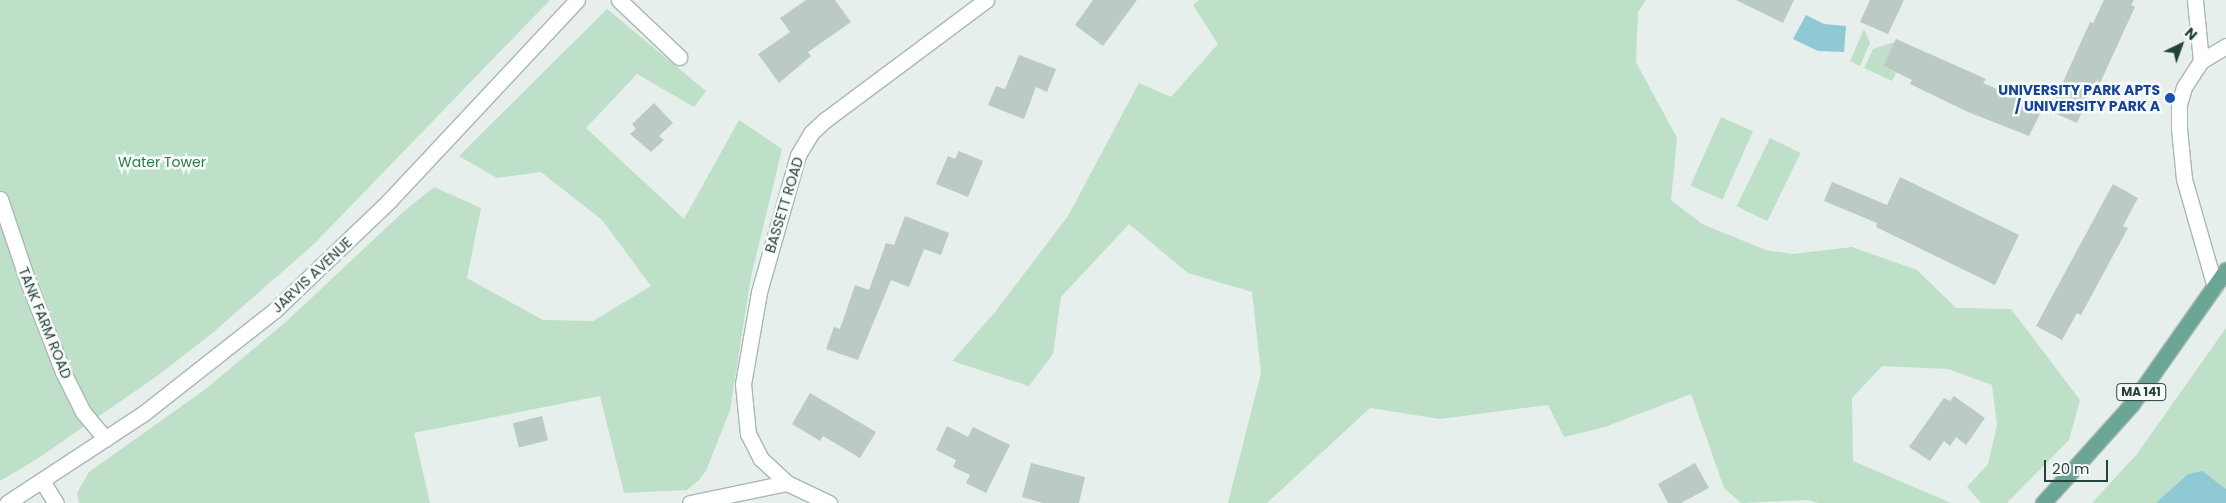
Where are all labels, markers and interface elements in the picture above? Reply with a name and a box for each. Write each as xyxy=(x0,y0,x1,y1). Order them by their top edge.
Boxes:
north arrow xyxy=(2156,20,2206,70)
text: N xyxy=(2180,23,2202,45)
place label: UNIVERSITY PARK APTS / UNIVERSITY PARK A xyxy=(1998,82,2160,114)
marker: UNIVERSITY PARK APTS / UNIVERSITY PARK A xyxy=(2164,92,2176,104)
park label: Water Tower xyxy=(118,154,206,170)
street label: BASSETT ROAD xyxy=(761,155,807,255)
street label: JARVIS AVENUE xyxy=(269,234,355,316)
street label: TANK FARM ROAD xyxy=(15,265,75,381)
road number: MA 141 xyxy=(2116,382,2166,402)
scale bar xyxy=(2046,450,2110,482)
text: 20 m xyxy=(2052,458,2090,479)

